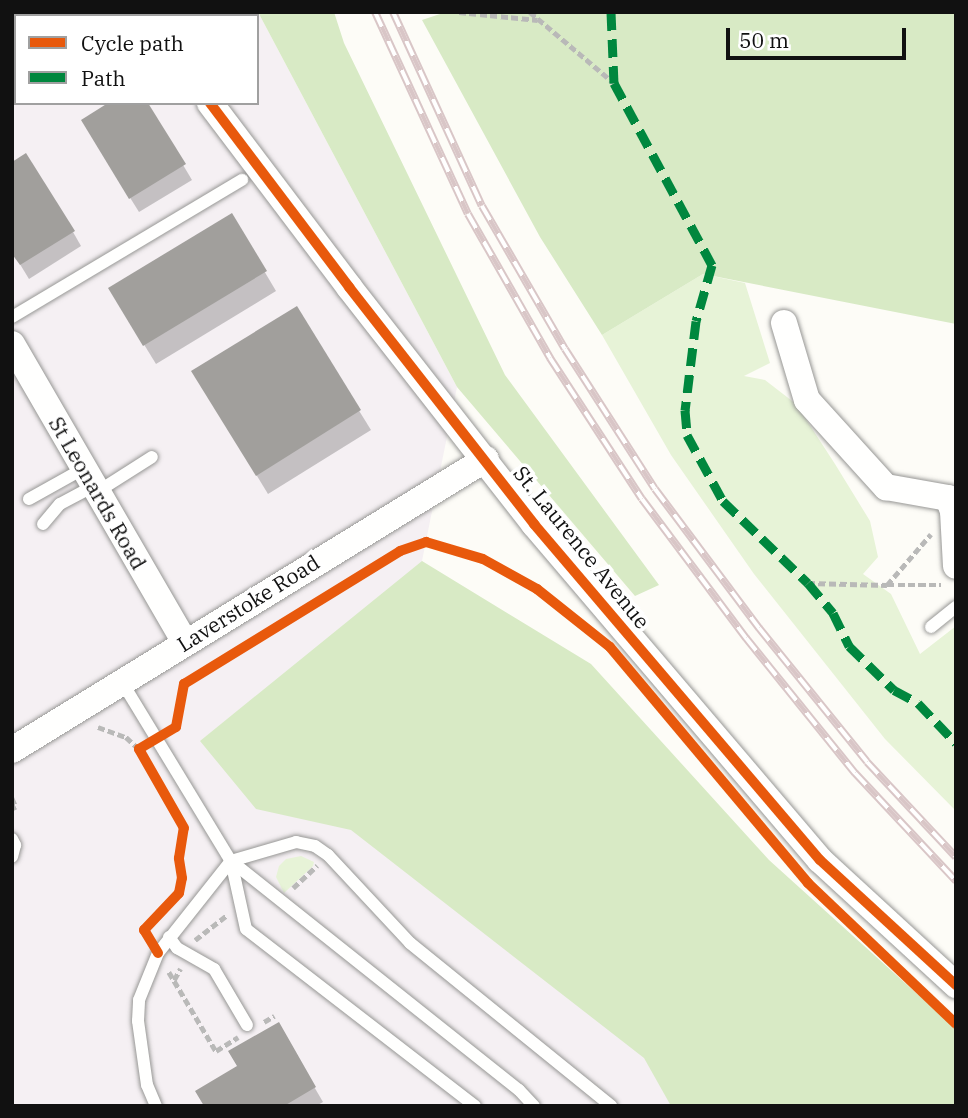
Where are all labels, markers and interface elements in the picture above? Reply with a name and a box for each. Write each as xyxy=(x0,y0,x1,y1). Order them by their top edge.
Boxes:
legend xyxy=(14,14,259,105)
scale bar xyxy=(730,14,910,58)
text: 50 m xyxy=(739,26,789,54)
text: Cycle path xyxy=(81,29,184,57)
text: Path xyxy=(81,64,126,92)
street label: St Leonards Road xyxy=(44,412,152,574)
street label: St. Laurence Avenue xyxy=(509,461,655,633)
street label: Laverstoke Road xyxy=(172,549,324,657)

